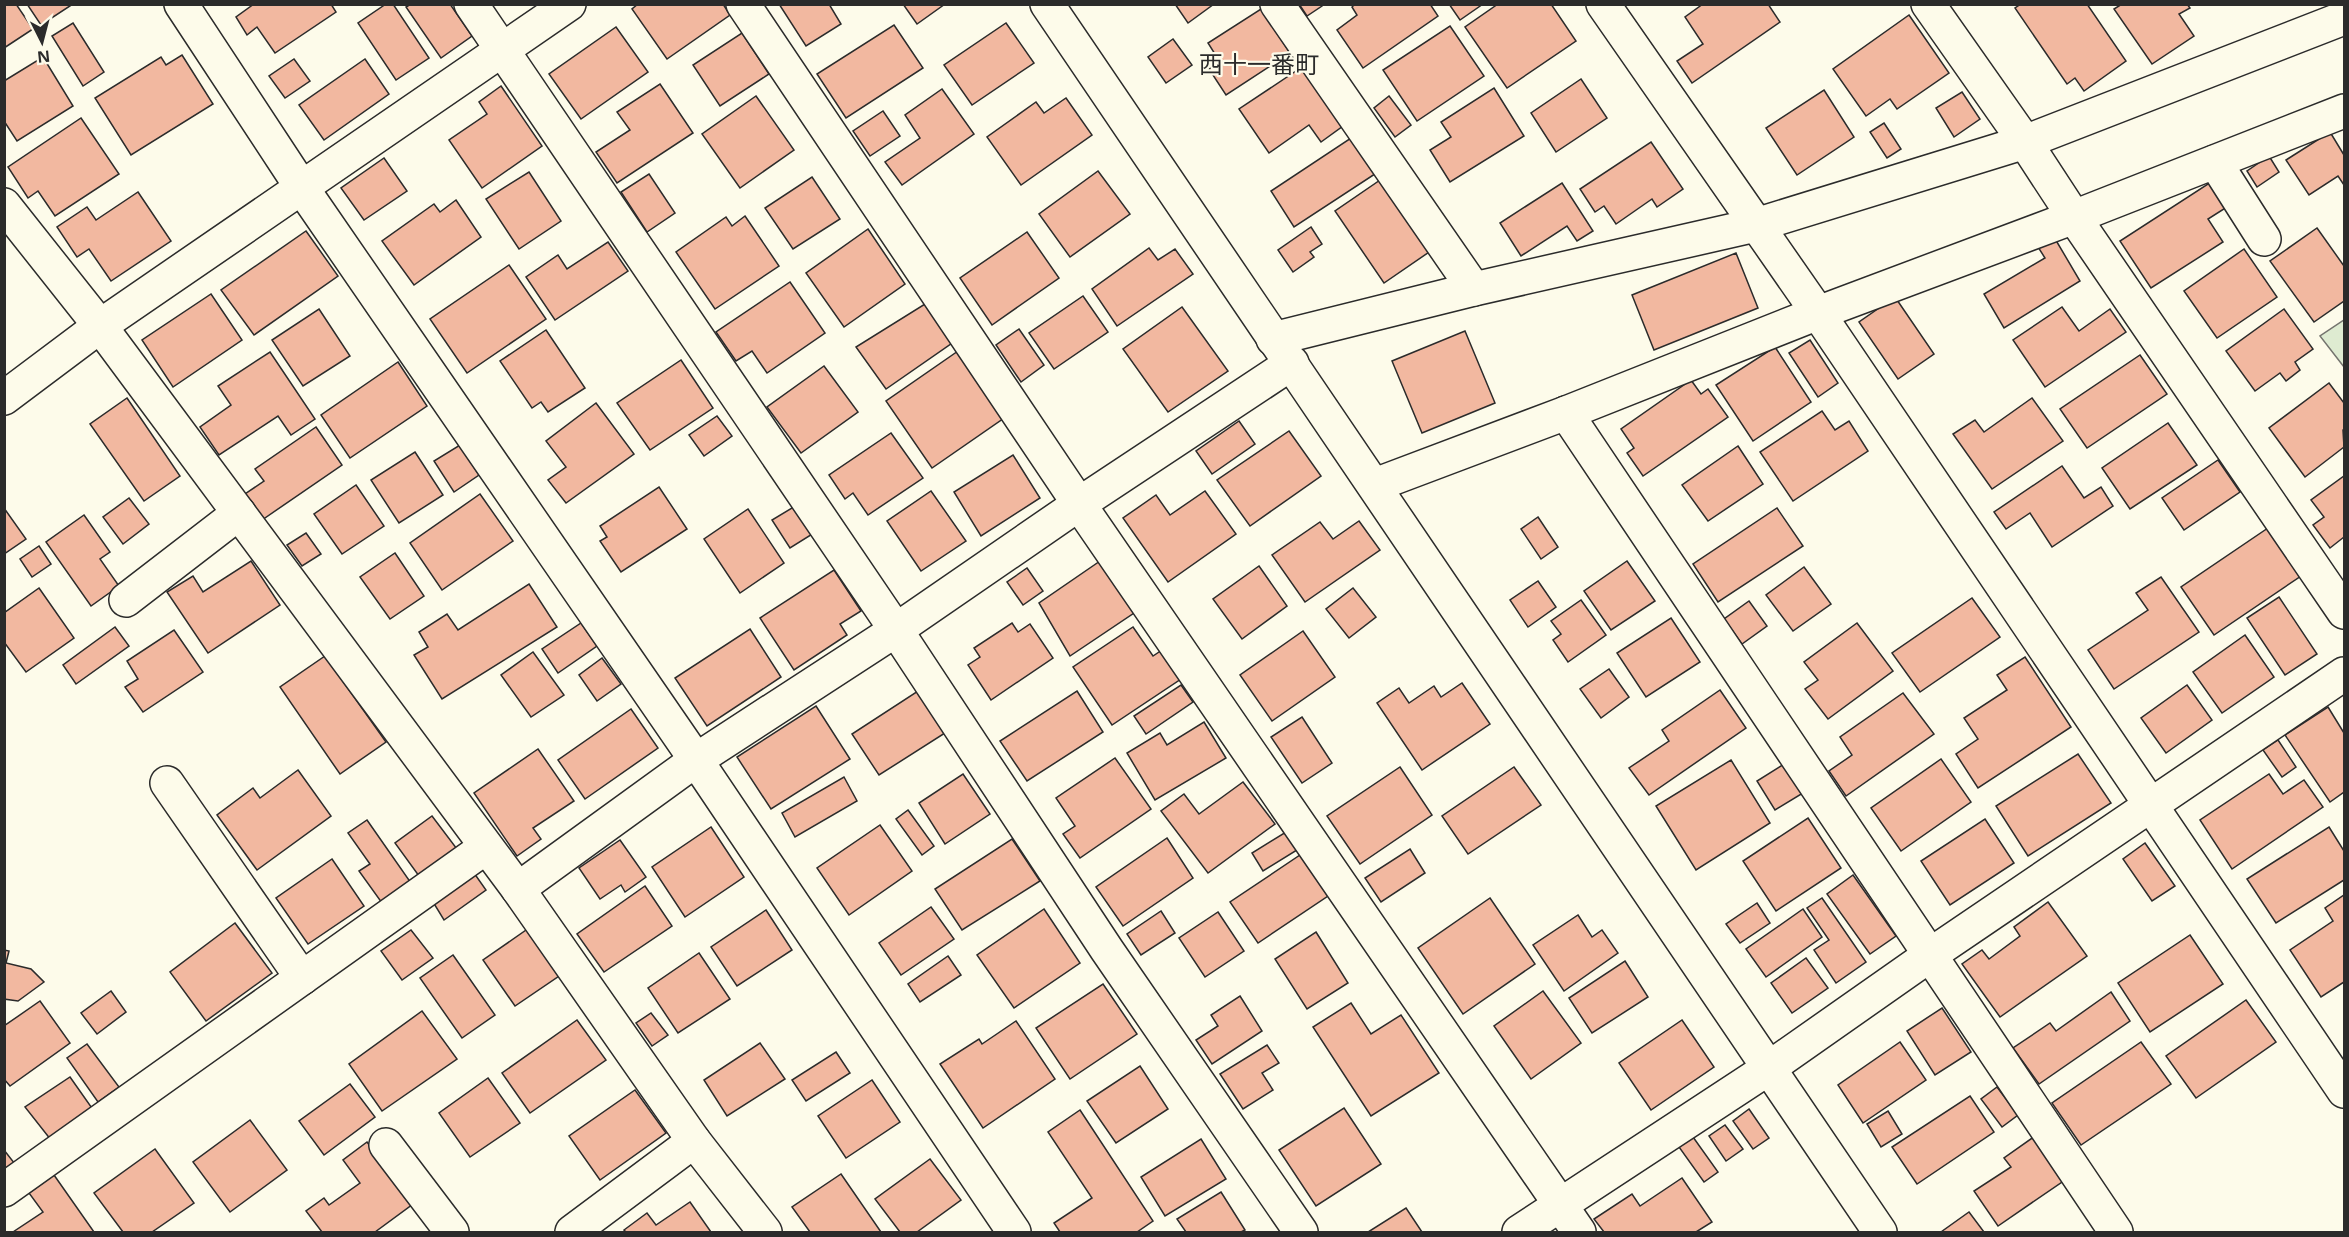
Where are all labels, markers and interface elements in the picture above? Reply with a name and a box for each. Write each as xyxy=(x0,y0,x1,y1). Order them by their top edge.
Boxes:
north arrow xyxy=(12,12,72,72)
text: N xyxy=(36,45,51,69)
district label: 西十一番町 xyxy=(1199,47,1319,80)

